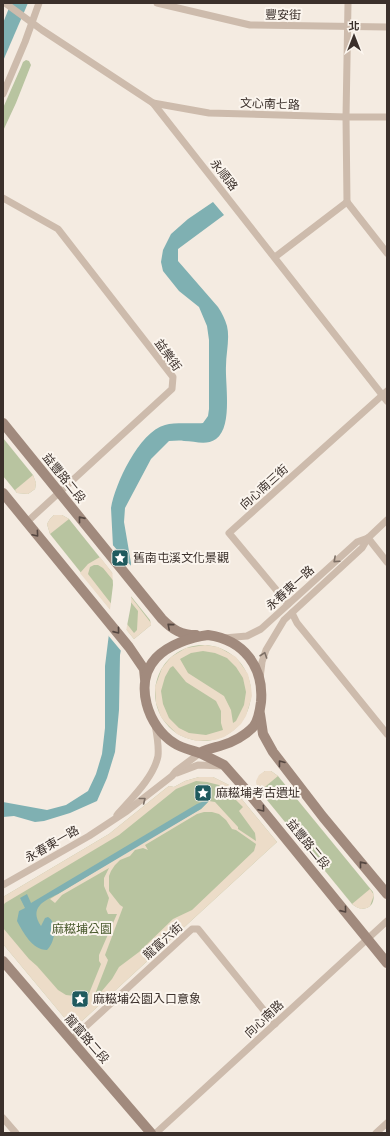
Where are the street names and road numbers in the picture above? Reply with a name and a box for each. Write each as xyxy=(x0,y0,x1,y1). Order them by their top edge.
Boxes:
street label: 豐安街 xyxy=(265,8,301,22)
street label: 文心南七路 xyxy=(240,96,300,112)
street label: 永順路 xyxy=(207,157,241,193)
street label: 益樂街 xyxy=(152,336,184,374)
street label: 益豐路二段 xyxy=(40,450,88,506)
street label: 向心南三街 xyxy=(237,462,291,512)
street label: 永春東一路 xyxy=(263,563,317,613)
street label: 益豐路二段 xyxy=(284,816,332,872)
street label: 永春東一路 xyxy=(23,823,81,865)
street label: 龍富六街 xyxy=(140,920,186,962)
street label: 向心南路 xyxy=(242,998,286,1040)
street label: 龍富路二段 xyxy=(62,1012,112,1066)

